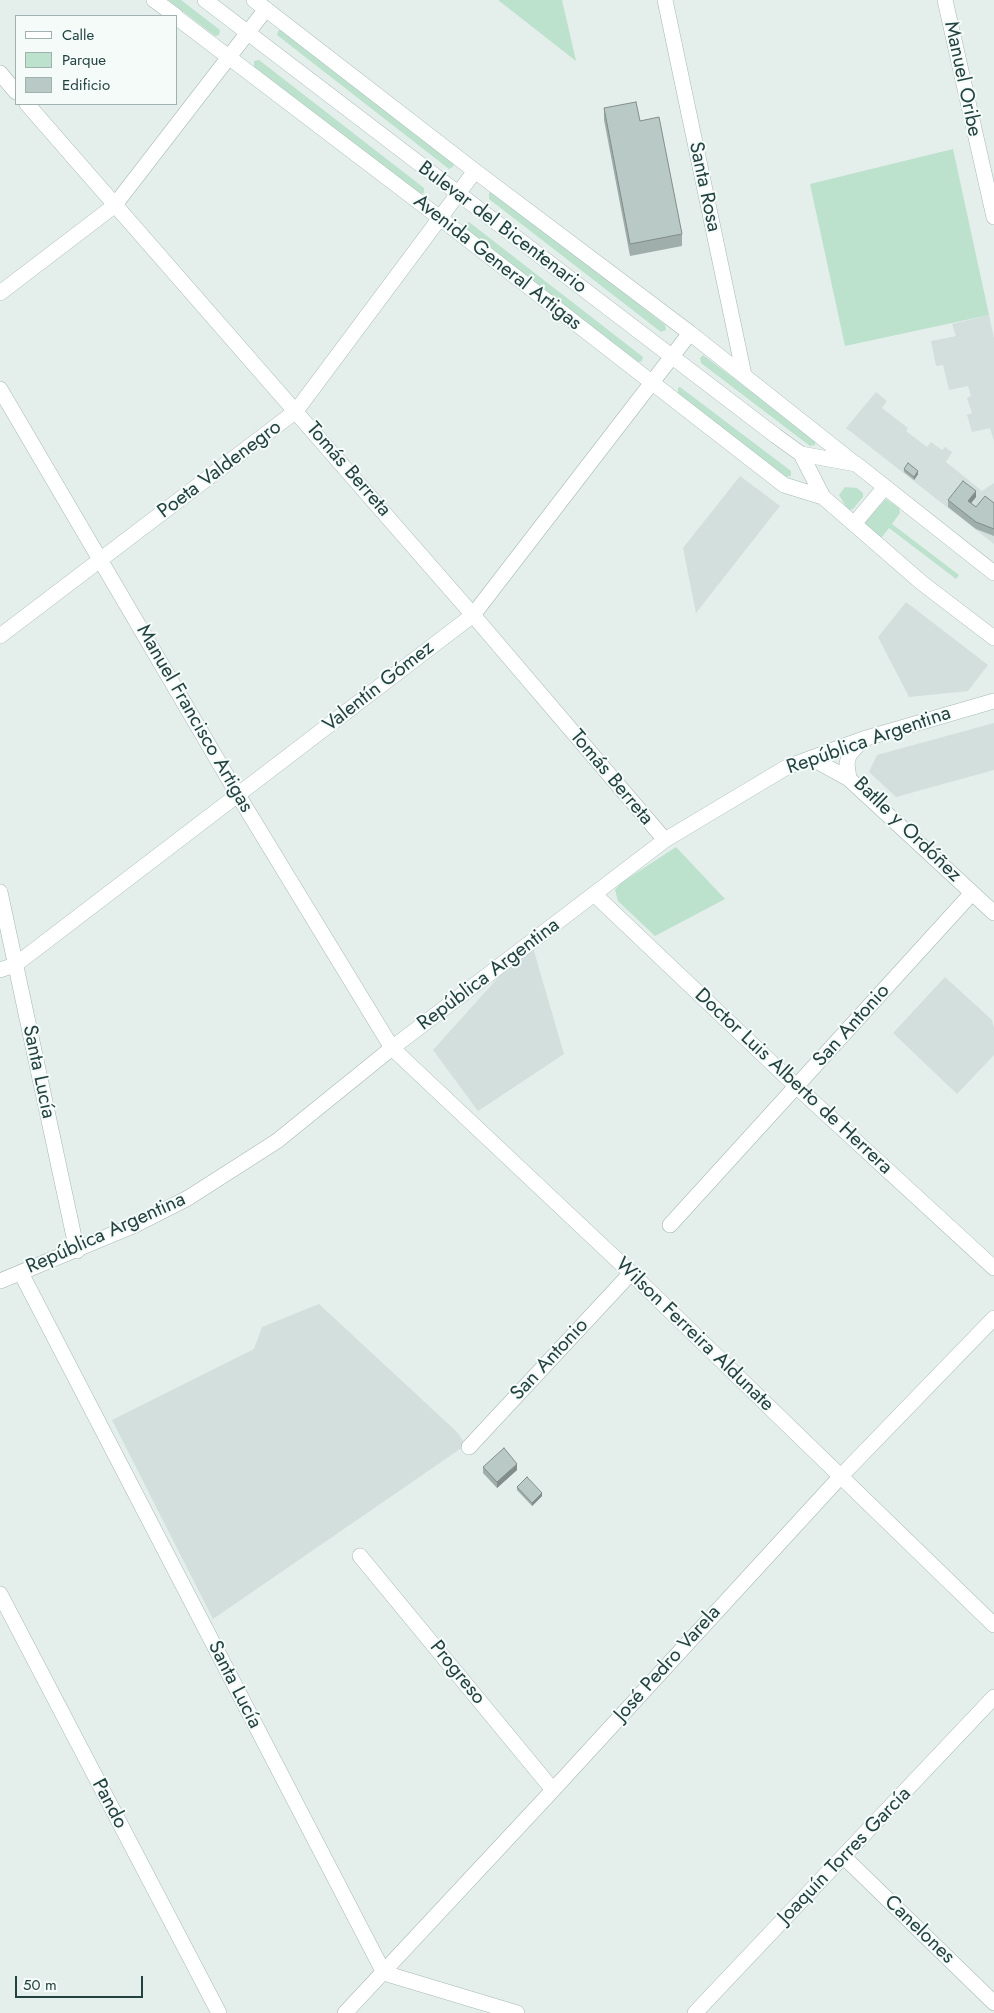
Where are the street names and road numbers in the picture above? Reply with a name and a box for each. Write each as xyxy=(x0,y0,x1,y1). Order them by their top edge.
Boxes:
street label: Manuel Oribe xyxy=(938,19,986,139)
street label: Santa Rosa xyxy=(683,140,725,234)
street label: Bulevar del Bicentenario xyxy=(413,157,591,299)
street label: Avenida General Artigas xyxy=(408,190,586,336)
street label: Poeta Valdenegro xyxy=(153,416,287,524)
street label: Tomás Berreta xyxy=(301,418,395,522)
street label: Manuel Francisco Artigas xyxy=(130,621,258,817)
street label: Valentín Gómez xyxy=(319,636,439,738)
street label: República Argentina xyxy=(784,702,954,780)
street label: Tomás Berreta xyxy=(564,725,658,831)
street label: Batlle y Ordóñez xyxy=(848,773,966,887)
street label: República Argentina xyxy=(413,914,565,1036)
street label: San Antonio xyxy=(809,980,895,1072)
street label: Doctor Luis Alberto de Herrera xyxy=(689,984,897,1180)
street label: Santa Lucía xyxy=(16,1023,60,1121)
street label: República Argentina xyxy=(23,1188,189,1280)
street label: Wilson Ferreira Aldunate xyxy=(610,1253,778,1417)
street label: San Antonio xyxy=(506,1314,594,1406)
street label: José Pedro Varela xyxy=(610,1601,726,1727)
street label: Progreso xyxy=(424,1636,490,1710)
street label: Santa Lucía xyxy=(202,1637,266,1733)
street label: Pando xyxy=(86,1775,132,1833)
street label: Joaquín Torres García xyxy=(774,1783,916,1929)
street label: Canelones xyxy=(879,1891,959,1969)

